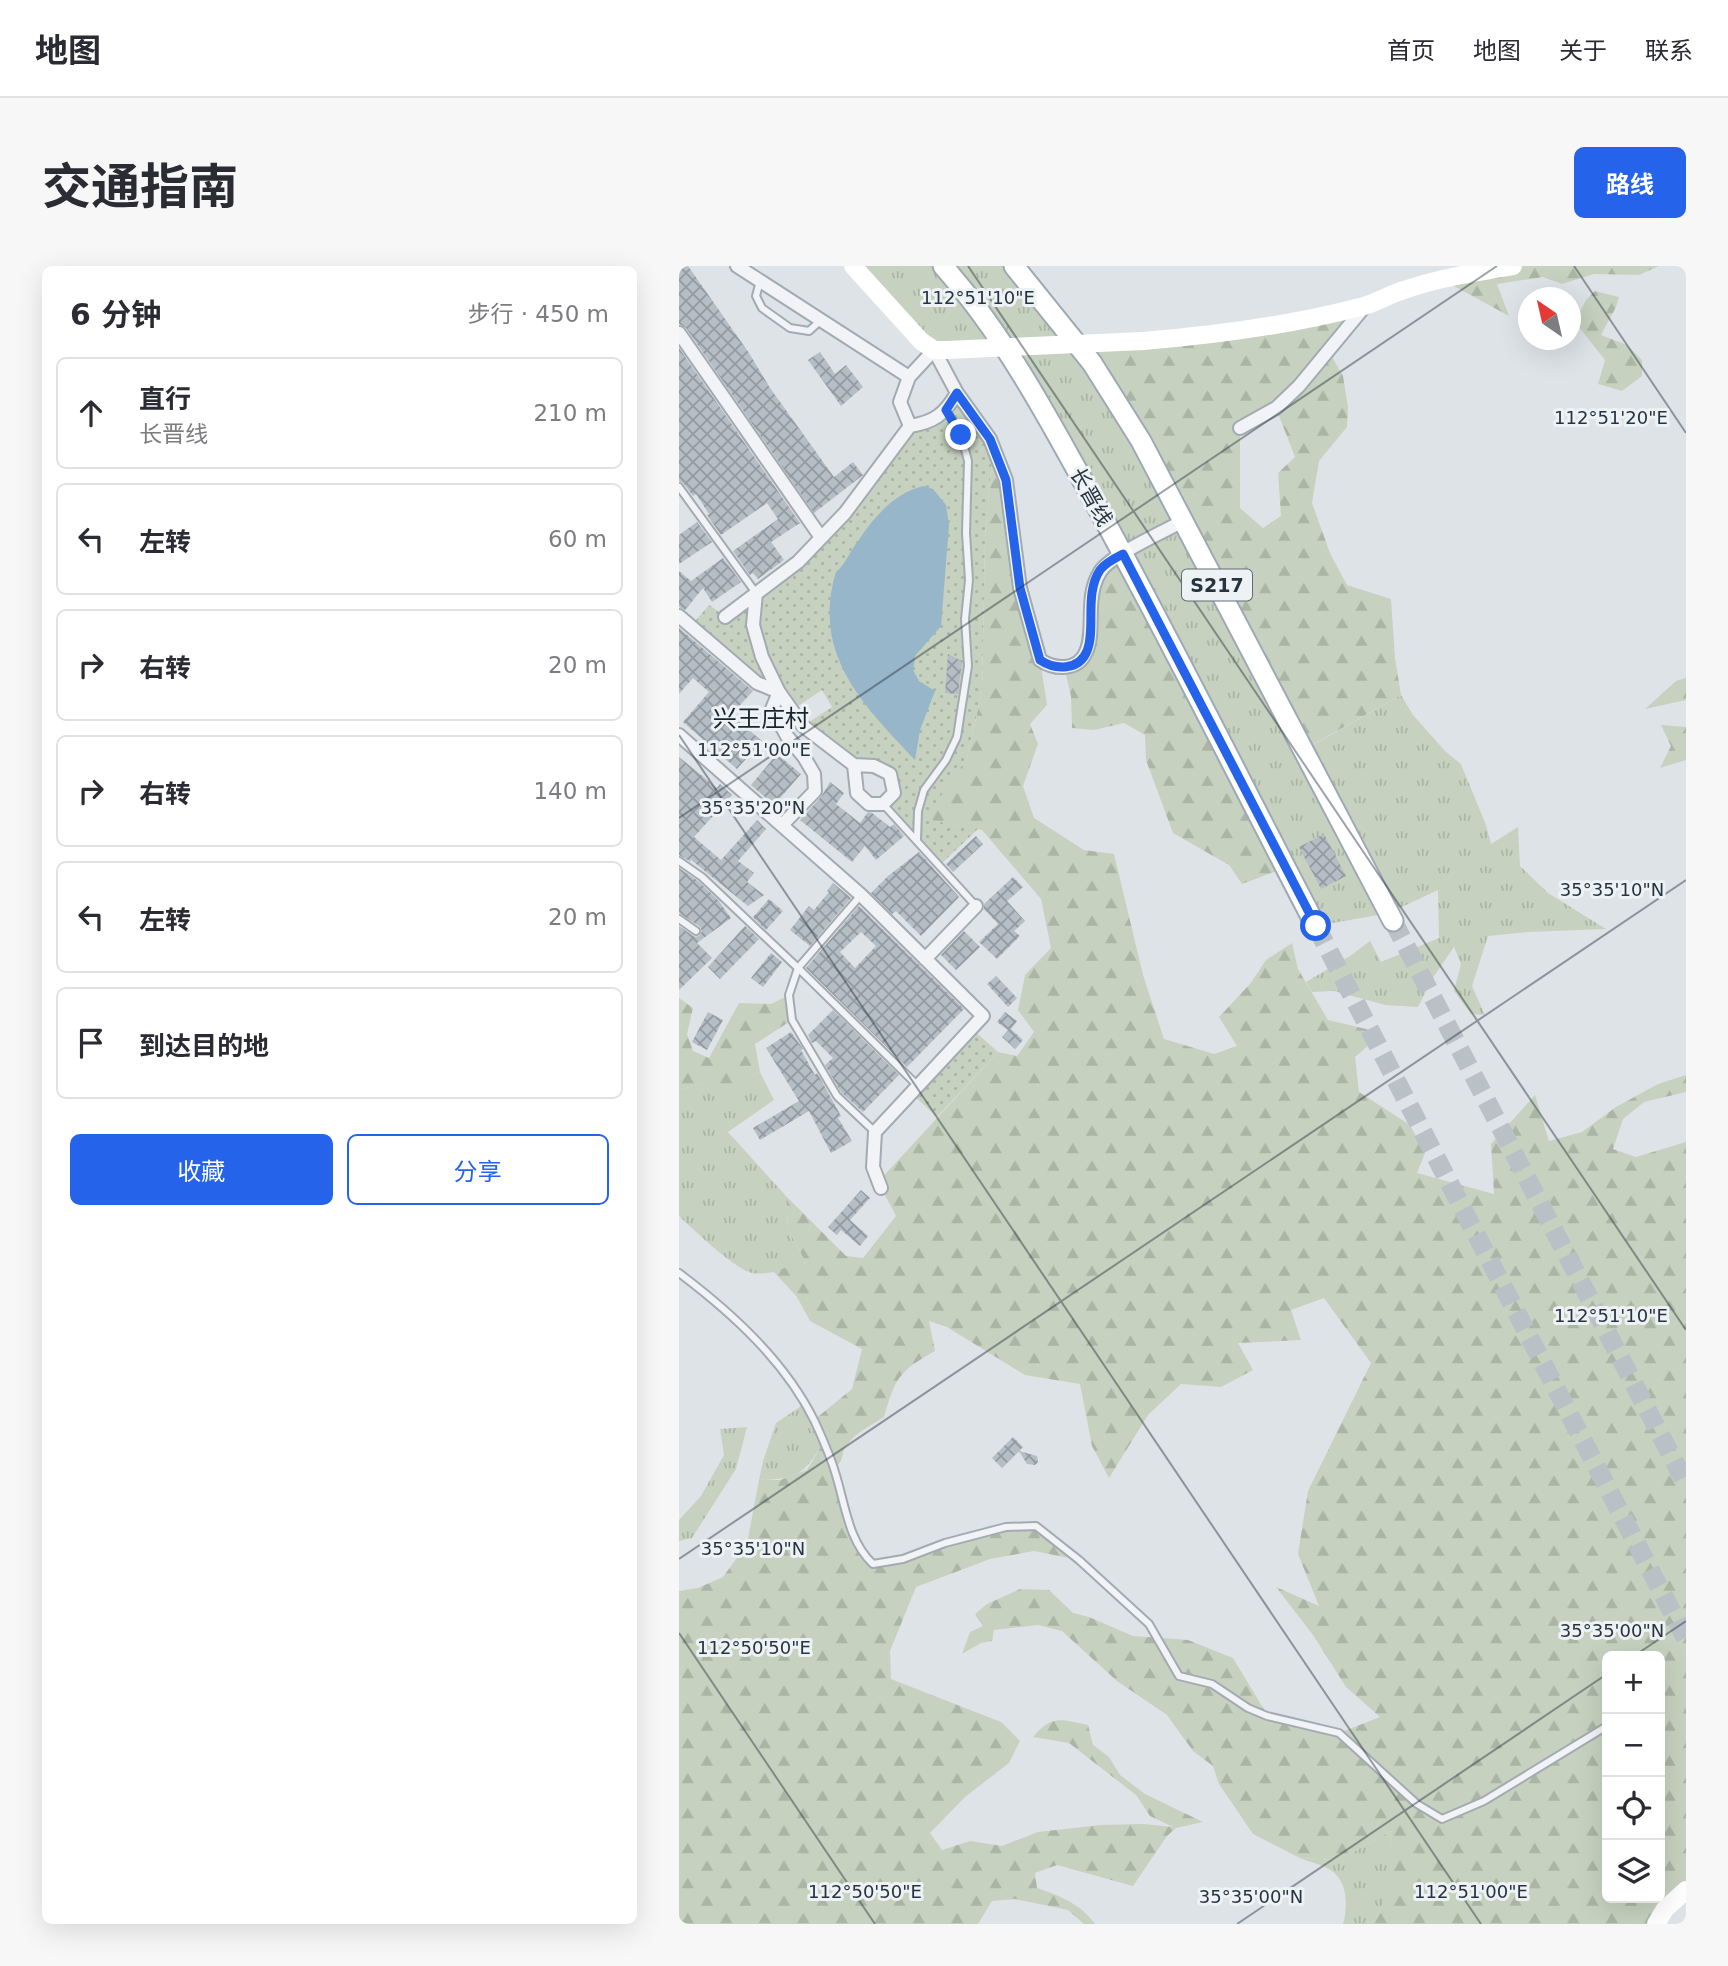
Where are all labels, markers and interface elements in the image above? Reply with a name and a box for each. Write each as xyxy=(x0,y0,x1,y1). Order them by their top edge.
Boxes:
text: 地图 xyxy=(35,31,101,70)
text: 首页 xyxy=(1387,37,1435,65)
text: 地图 xyxy=(1473,37,1521,65)
text: 关于 xyxy=(1559,37,1607,65)
text: 联系 xyxy=(1645,37,1693,65)
button: 路线 xyxy=(1574,147,1686,218)
text: 交通指南 xyxy=(42,159,238,216)
text: 112°51'10"E xyxy=(921,287,1035,308)
north arrow xyxy=(1518,287,1581,350)
text: 6 分钟 xyxy=(70,297,161,332)
text: 步行 · 450 m xyxy=(467,301,609,327)
text: 直行 xyxy=(139,384,191,414)
icon: ahead xyxy=(72,394,110,432)
text: 210 m xyxy=(533,400,607,426)
text: 112°51'20"E xyxy=(1554,407,1668,428)
route end xyxy=(945,419,976,450)
text: 长晋线 xyxy=(139,421,208,447)
street label: 长晋线 xyxy=(1065,464,1117,530)
icon: left xyxy=(72,520,110,558)
text: 60 m xyxy=(548,526,607,552)
text: 左转 xyxy=(139,527,191,557)
road number: S217 xyxy=(1182,570,1252,600)
icon: right xyxy=(72,646,110,684)
text: 20 m xyxy=(548,652,607,678)
text: 右转 xyxy=(139,653,191,683)
district label: 兴王庄村 xyxy=(713,705,809,733)
text: 112°51'00"E xyxy=(697,739,811,760)
icon: right xyxy=(72,772,110,810)
text: 140 m xyxy=(533,778,607,804)
text: 右转 xyxy=(139,779,191,809)
text: 35°35'20"N xyxy=(701,797,805,818)
text: 35°35'10"N xyxy=(1560,879,1664,900)
icon: left xyxy=(72,898,110,936)
text: 20 m xyxy=(548,904,607,930)
text: 左转 xyxy=(139,905,191,935)
route start xyxy=(1300,910,1331,941)
icon: arrive xyxy=(72,1024,110,1062)
text: 到达目的地 xyxy=(139,1031,269,1061)
button: 收藏 xyxy=(70,1134,333,1205)
button: 分享 xyxy=(347,1134,609,1205)
text: 112°51'10"E xyxy=(1554,1305,1668,1326)
text: 35°35'10"N xyxy=(701,1538,805,1559)
text: 35°35'00"N xyxy=(1560,1620,1664,1641)
text: 112°50'50"E xyxy=(697,1637,811,1658)
map controls xyxy=(1602,1651,1665,1903)
button: + xyxy=(1602,1651,1665,1714)
button: − xyxy=(1602,1714,1665,1777)
button: locate xyxy=(1602,1777,1665,1840)
button: layers xyxy=(1602,1840,1665,1903)
text: 112°50'50"E xyxy=(808,1881,922,1902)
text: 112°51'00"E xyxy=(1414,1881,1528,1902)
text: 35°35'00"N xyxy=(1199,1886,1303,1907)

